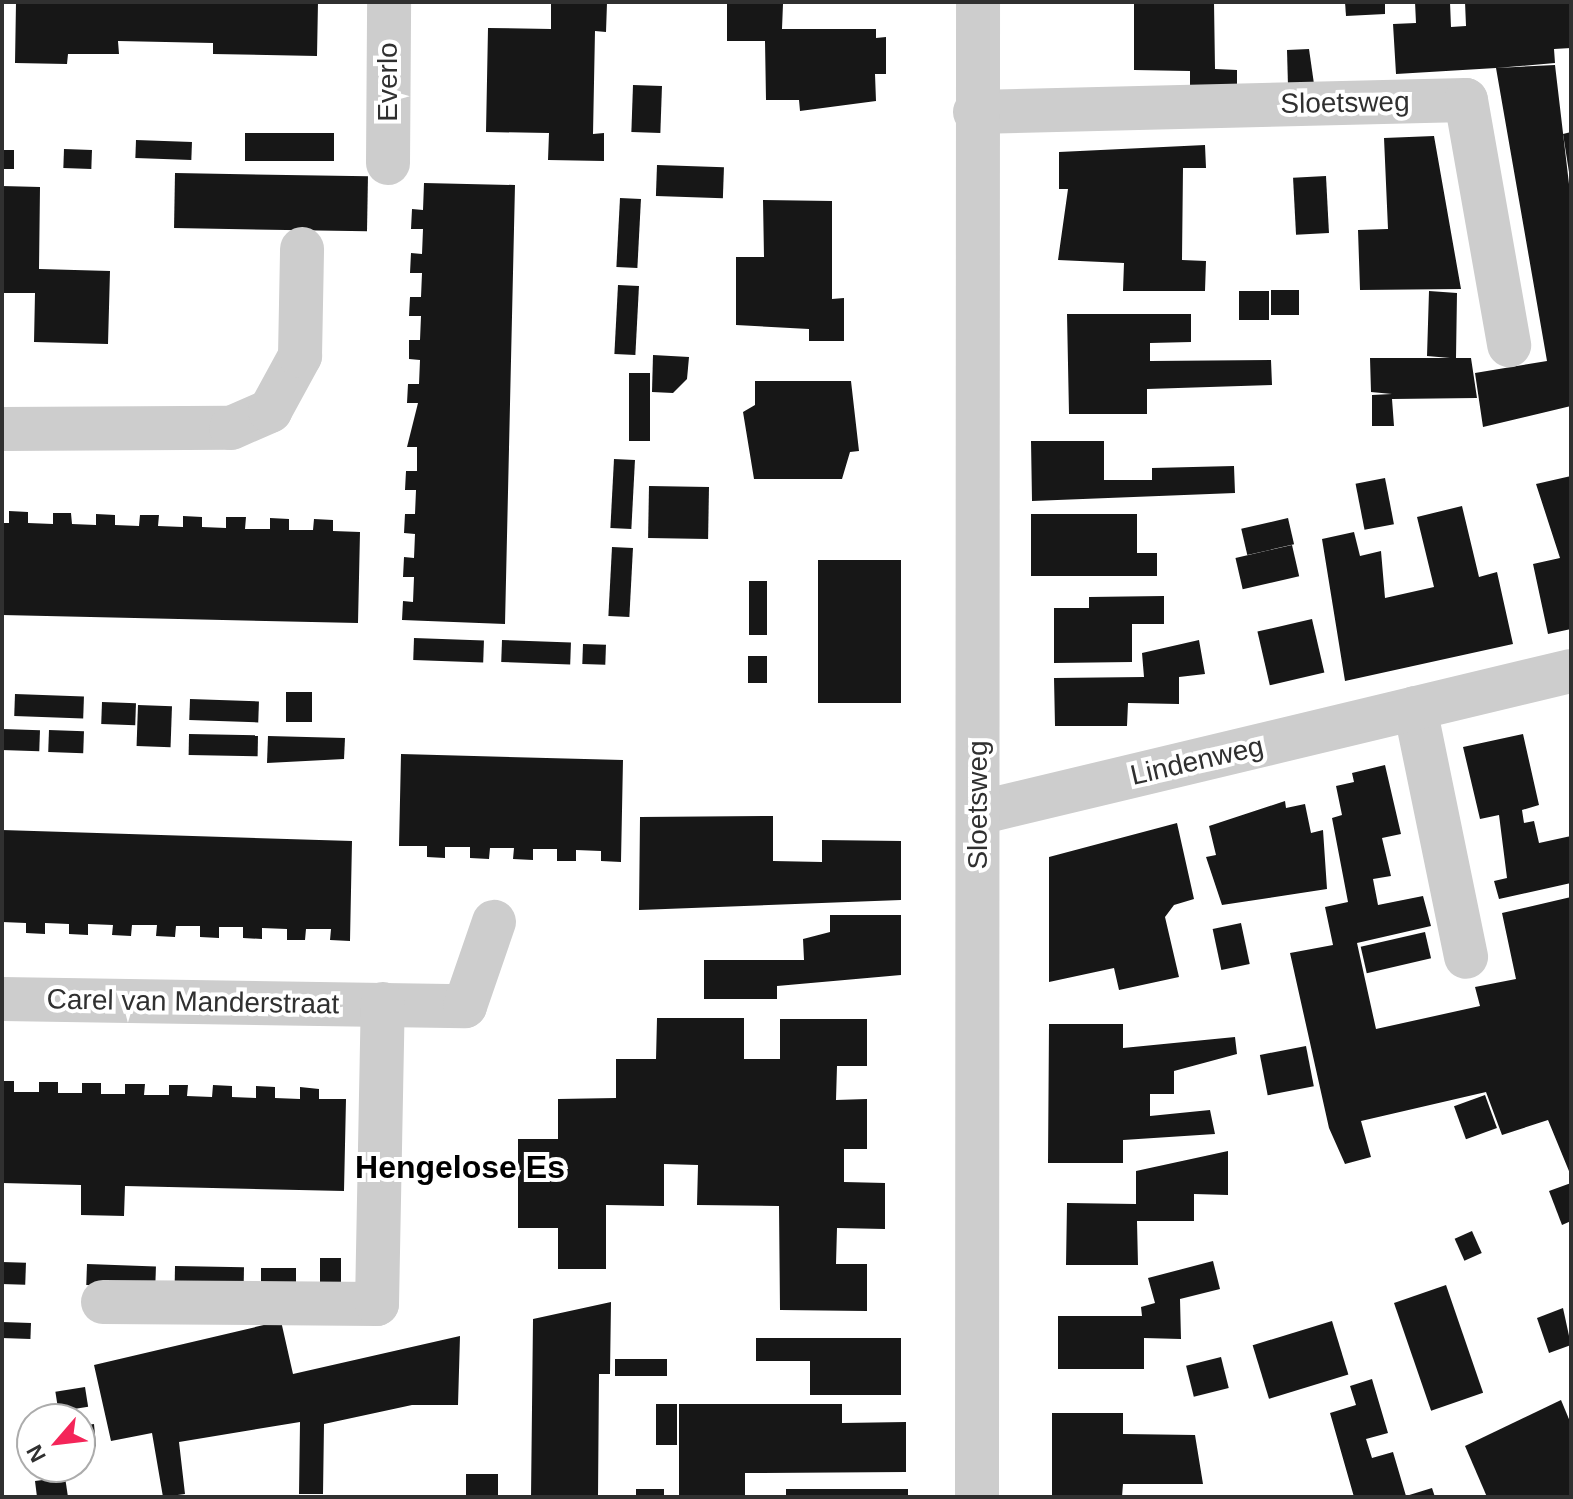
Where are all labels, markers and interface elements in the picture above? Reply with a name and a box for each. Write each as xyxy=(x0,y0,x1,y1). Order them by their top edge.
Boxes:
street label: Everlo xyxy=(371,42,405,122)
street label: Sloetsweg xyxy=(1280,85,1410,121)
street label: Lindenweg xyxy=(1127,729,1267,793)
street label: Sloetsweg xyxy=(961,740,995,870)
street label: Carel van Manderstraat xyxy=(46,983,340,1021)
district label: Hengelose Es xyxy=(355,1148,565,1186)
north arrow xyxy=(16,1403,96,1483)
text: N xyxy=(21,1441,51,1466)

